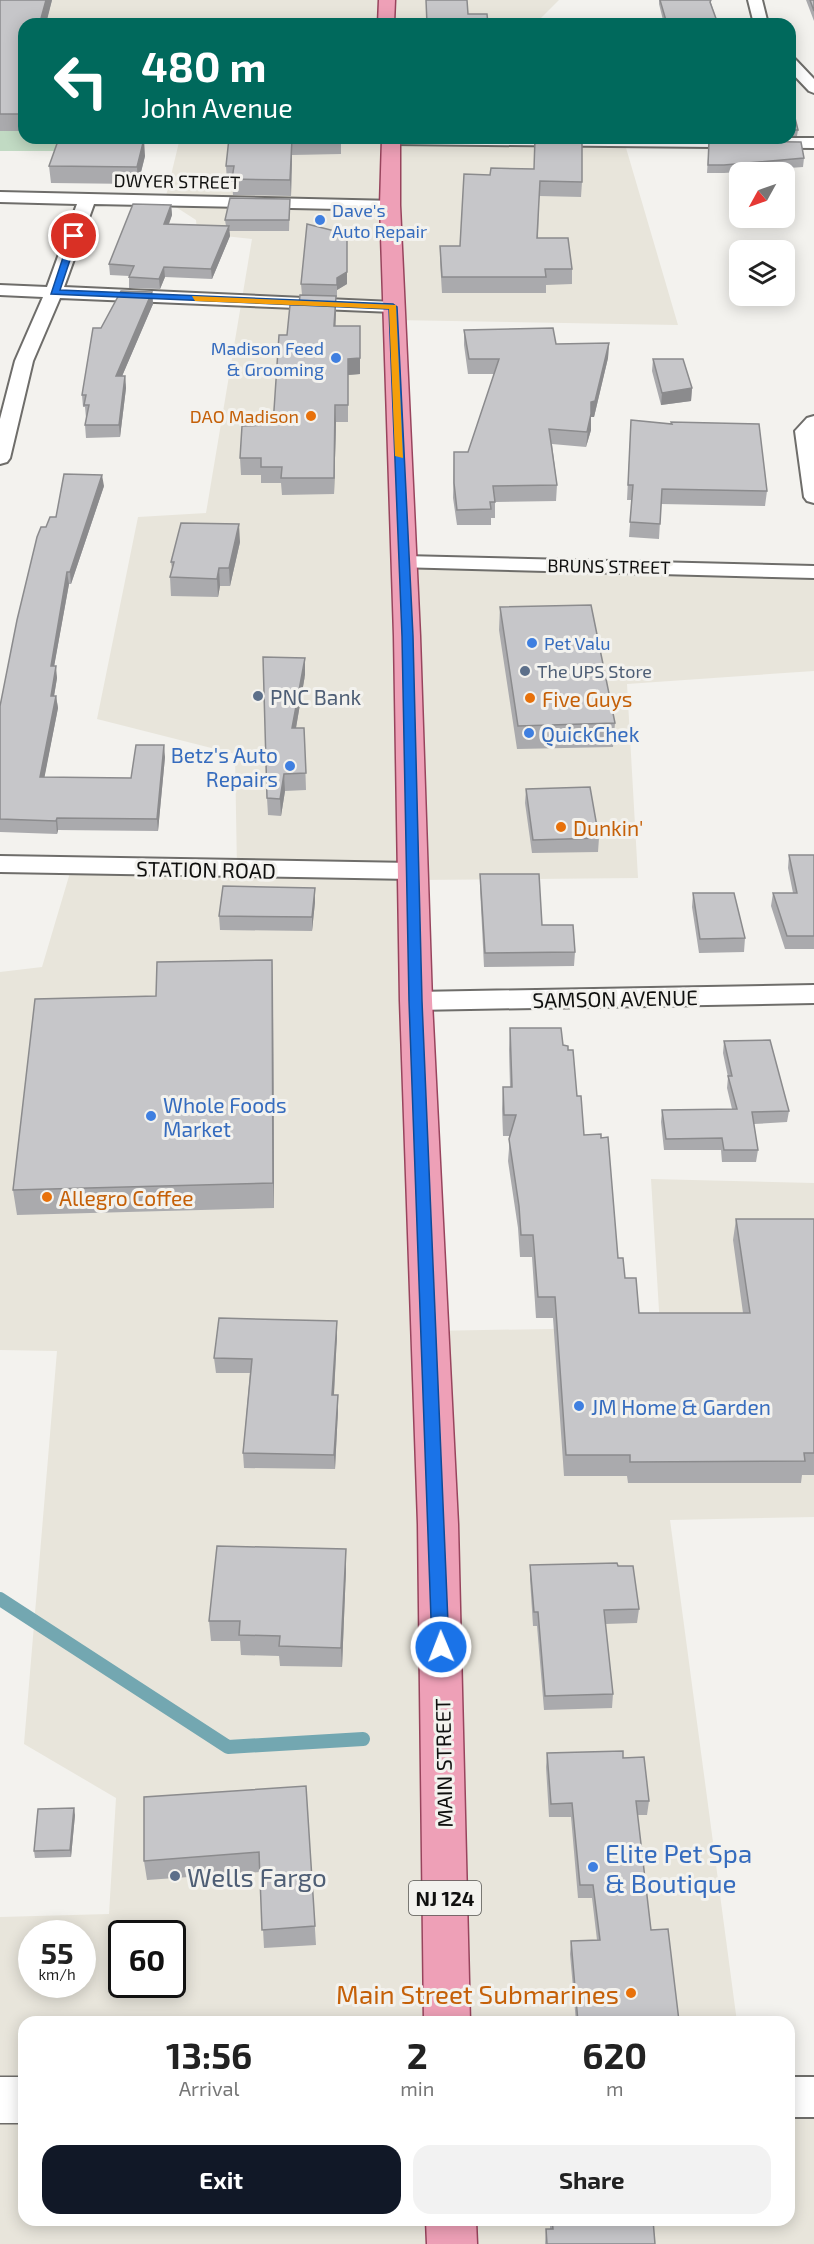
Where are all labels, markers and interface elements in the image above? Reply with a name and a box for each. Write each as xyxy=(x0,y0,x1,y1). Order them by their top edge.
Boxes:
text: 480 m xyxy=(141,40,267,90)
icon: left xyxy=(42,42,120,120)
text: John Avenue xyxy=(141,91,293,123)
north arrow xyxy=(729,162,795,228)
map controls xyxy=(729,162,795,306)
street label: DWYER STREET xyxy=(113,169,241,193)
place label: Dave's Auto Repair xyxy=(332,199,427,242)
pin xyxy=(48,210,99,261)
marker: Dave's Auto Repair xyxy=(313,213,327,227)
icon: arrive xyxy=(57,219,90,252)
button: layers xyxy=(729,240,795,306)
place label: Madison Feed & Grooming xyxy=(211,337,324,380)
marker: Madison Feed & Grooming xyxy=(329,351,343,365)
place label: DAO Madison xyxy=(190,405,299,427)
marker: DAO Madison xyxy=(304,409,318,423)
street label: BRUNS STREET xyxy=(547,554,671,578)
place label: Pet Valu xyxy=(544,632,611,654)
marker: Pet Valu xyxy=(525,636,539,650)
place label: The UPS Store xyxy=(537,660,652,682)
marker: The UPS Store xyxy=(518,664,532,678)
place label: PNC Bank xyxy=(270,684,362,709)
place label: Five Guys xyxy=(542,686,632,711)
marker: PNC Bank xyxy=(251,689,265,703)
marker: Five Guys xyxy=(523,691,537,705)
place label: QuickChek xyxy=(541,721,640,747)
marker: QuickChek xyxy=(522,726,536,740)
place label: Betz's Auto Repairs xyxy=(171,742,278,791)
marker: Betz's Auto Repairs xyxy=(283,759,297,773)
place label: Dunkin' xyxy=(573,815,643,840)
marker: Dunkin' xyxy=(554,820,568,834)
street label: STATION ROAD xyxy=(136,855,276,883)
street label: SAMSON AVENUE xyxy=(532,984,698,1012)
place label: Whole Foods Market xyxy=(163,1092,287,1141)
marker: Whole Foods Market xyxy=(144,1109,158,1123)
place label: Allegro Coffee xyxy=(59,1185,193,1210)
marker: Allegro Coffee xyxy=(40,1190,54,1204)
place label: JM Home & Garden xyxy=(591,1394,771,1419)
marker: JM Home & Garden xyxy=(572,1399,586,1413)
position arrow xyxy=(409,1615,473,1679)
street label: MAIN STREET xyxy=(429,1698,457,1828)
place label: Elite Pet Spa & Boutique xyxy=(605,1837,752,1898)
marker: Elite Pet Spa & Boutique xyxy=(586,1860,600,1874)
place label: Wells Fargo xyxy=(187,1861,327,1892)
marker: Wells Fargo xyxy=(168,1869,182,1883)
road number: NJ 124 xyxy=(409,1881,481,1915)
speed limit sign: 60 xyxy=(108,1920,186,1998)
text: 55 xyxy=(40,1934,74,1970)
text: km/h xyxy=(38,1965,76,1983)
place label: Main Street Submarines xyxy=(336,1978,619,2009)
marker: Main Street Submarines xyxy=(624,1986,638,2000)
text: 13:56 xyxy=(166,2033,252,2076)
text: 2 xyxy=(407,2033,428,2076)
text: 620 xyxy=(582,2033,647,2076)
text: Arrival xyxy=(179,2076,240,2100)
text: min xyxy=(400,2076,434,2100)
text: m xyxy=(606,2076,623,2100)
button: Exit xyxy=(42,2145,401,2214)
button: Share xyxy=(413,2145,771,2214)

